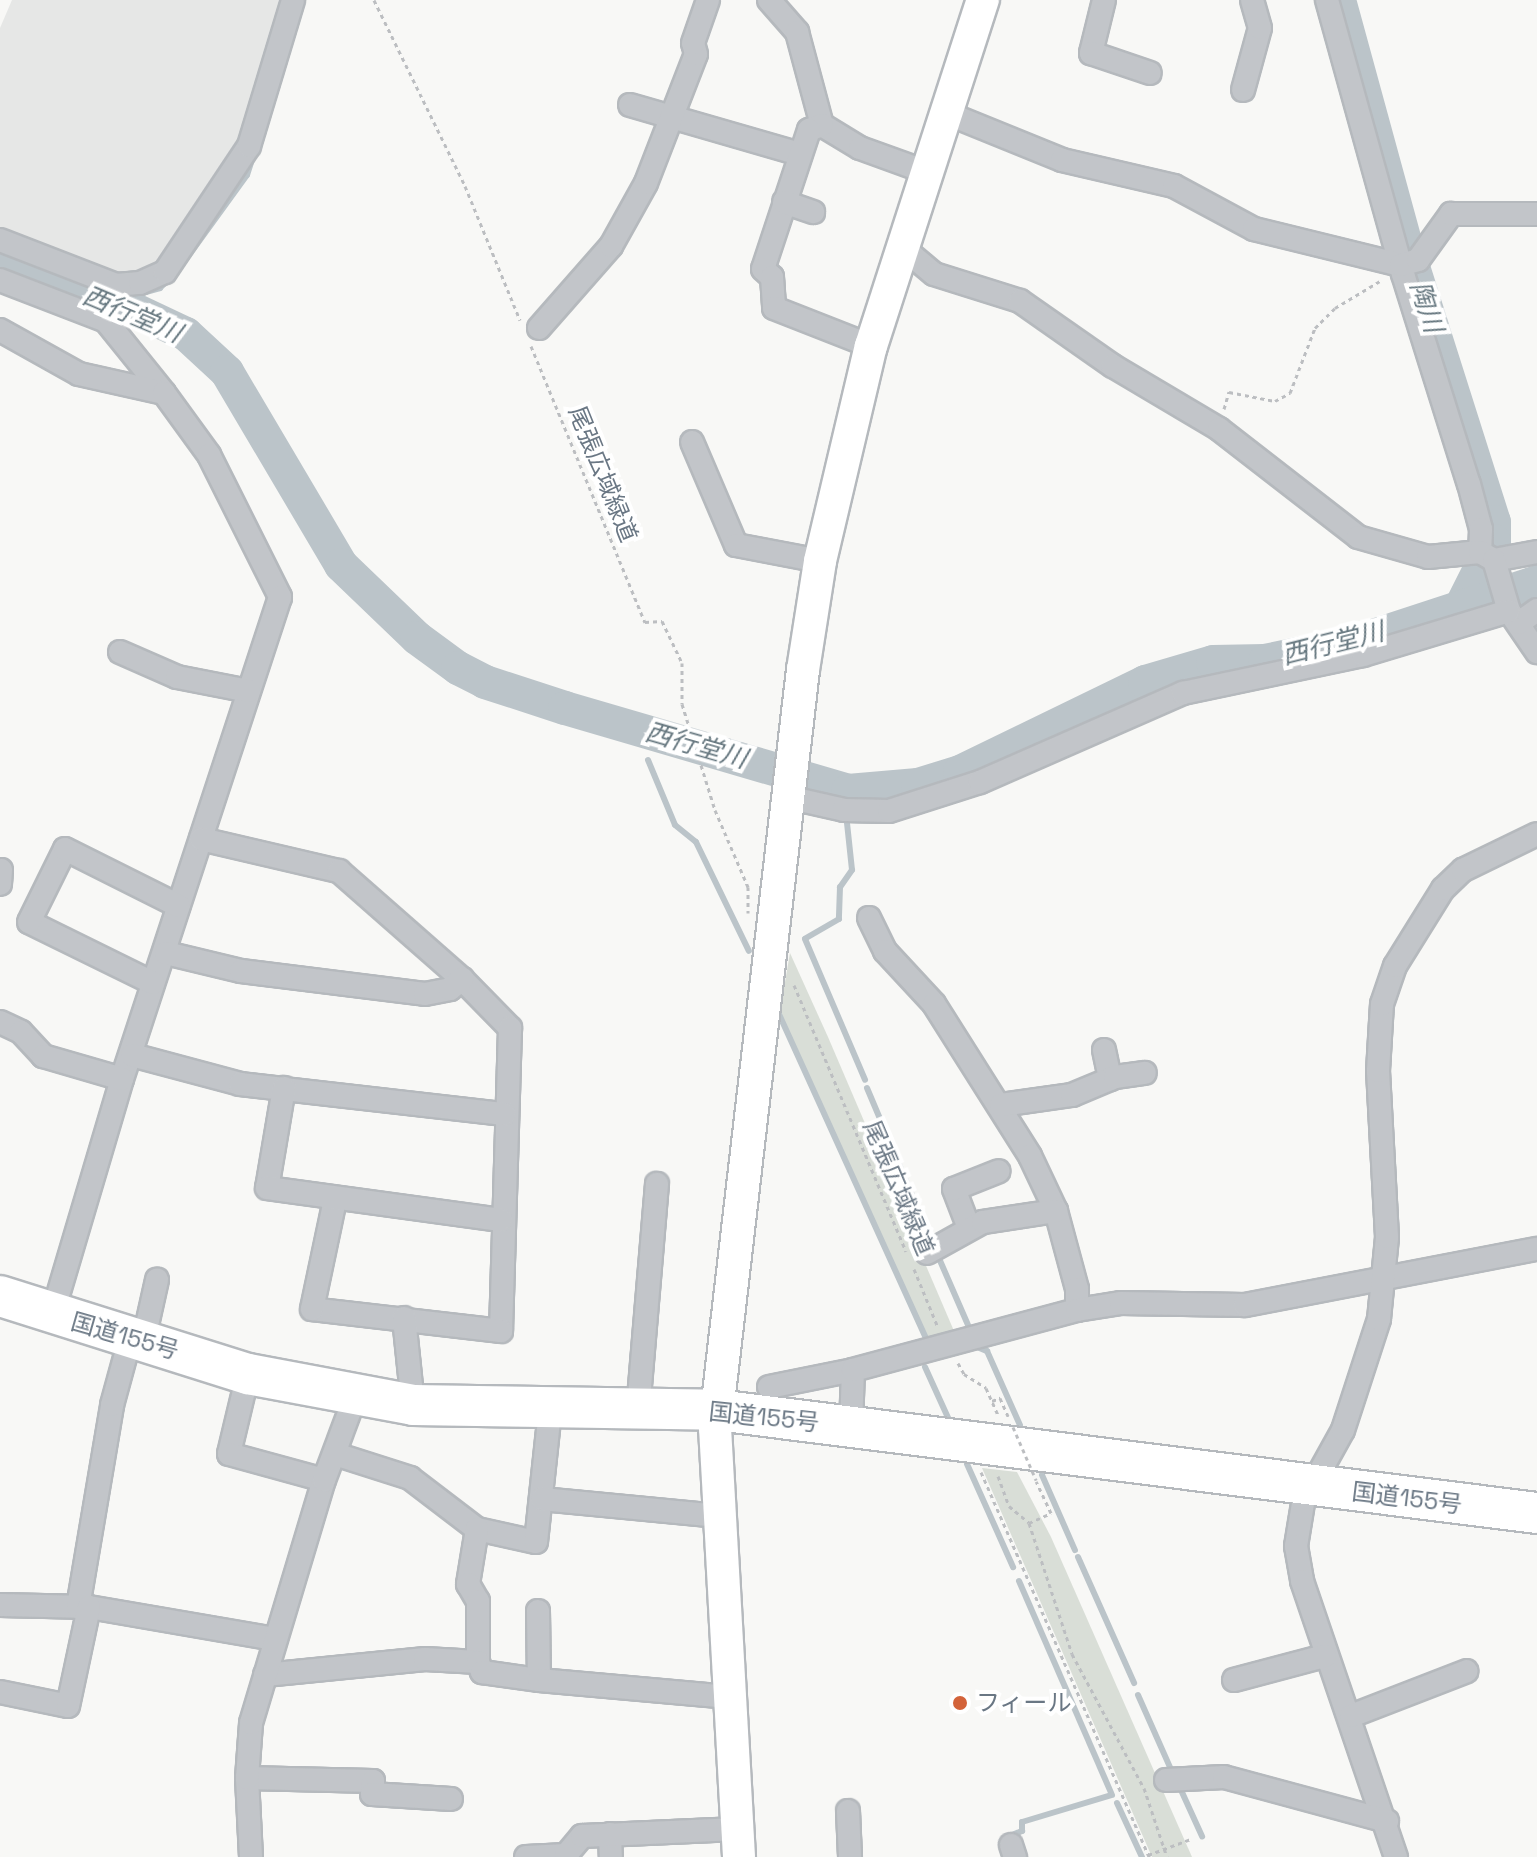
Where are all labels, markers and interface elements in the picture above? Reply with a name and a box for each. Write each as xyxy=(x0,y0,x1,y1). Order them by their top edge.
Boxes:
water label: 陶川 xyxy=(1403,277,1449,337)
water label: 西行堂川 xyxy=(78,280,186,350)
street label: 尾張広域緑道 xyxy=(563,402,643,546)
water label: 西行堂川 xyxy=(1279,616,1387,672)
water label: 西行堂川 xyxy=(642,717,750,775)
street label: 尾張広域緑道 xyxy=(858,1116,940,1260)
street label: 国道155号 xyxy=(68,1307,182,1365)
street label: 国道155号 xyxy=(707,1397,821,1437)
street label: 国道155号 xyxy=(1350,1477,1464,1519)
place label: フィール xyxy=(976,1689,1072,1717)
marker: フィール xyxy=(951,1694,969,1712)

